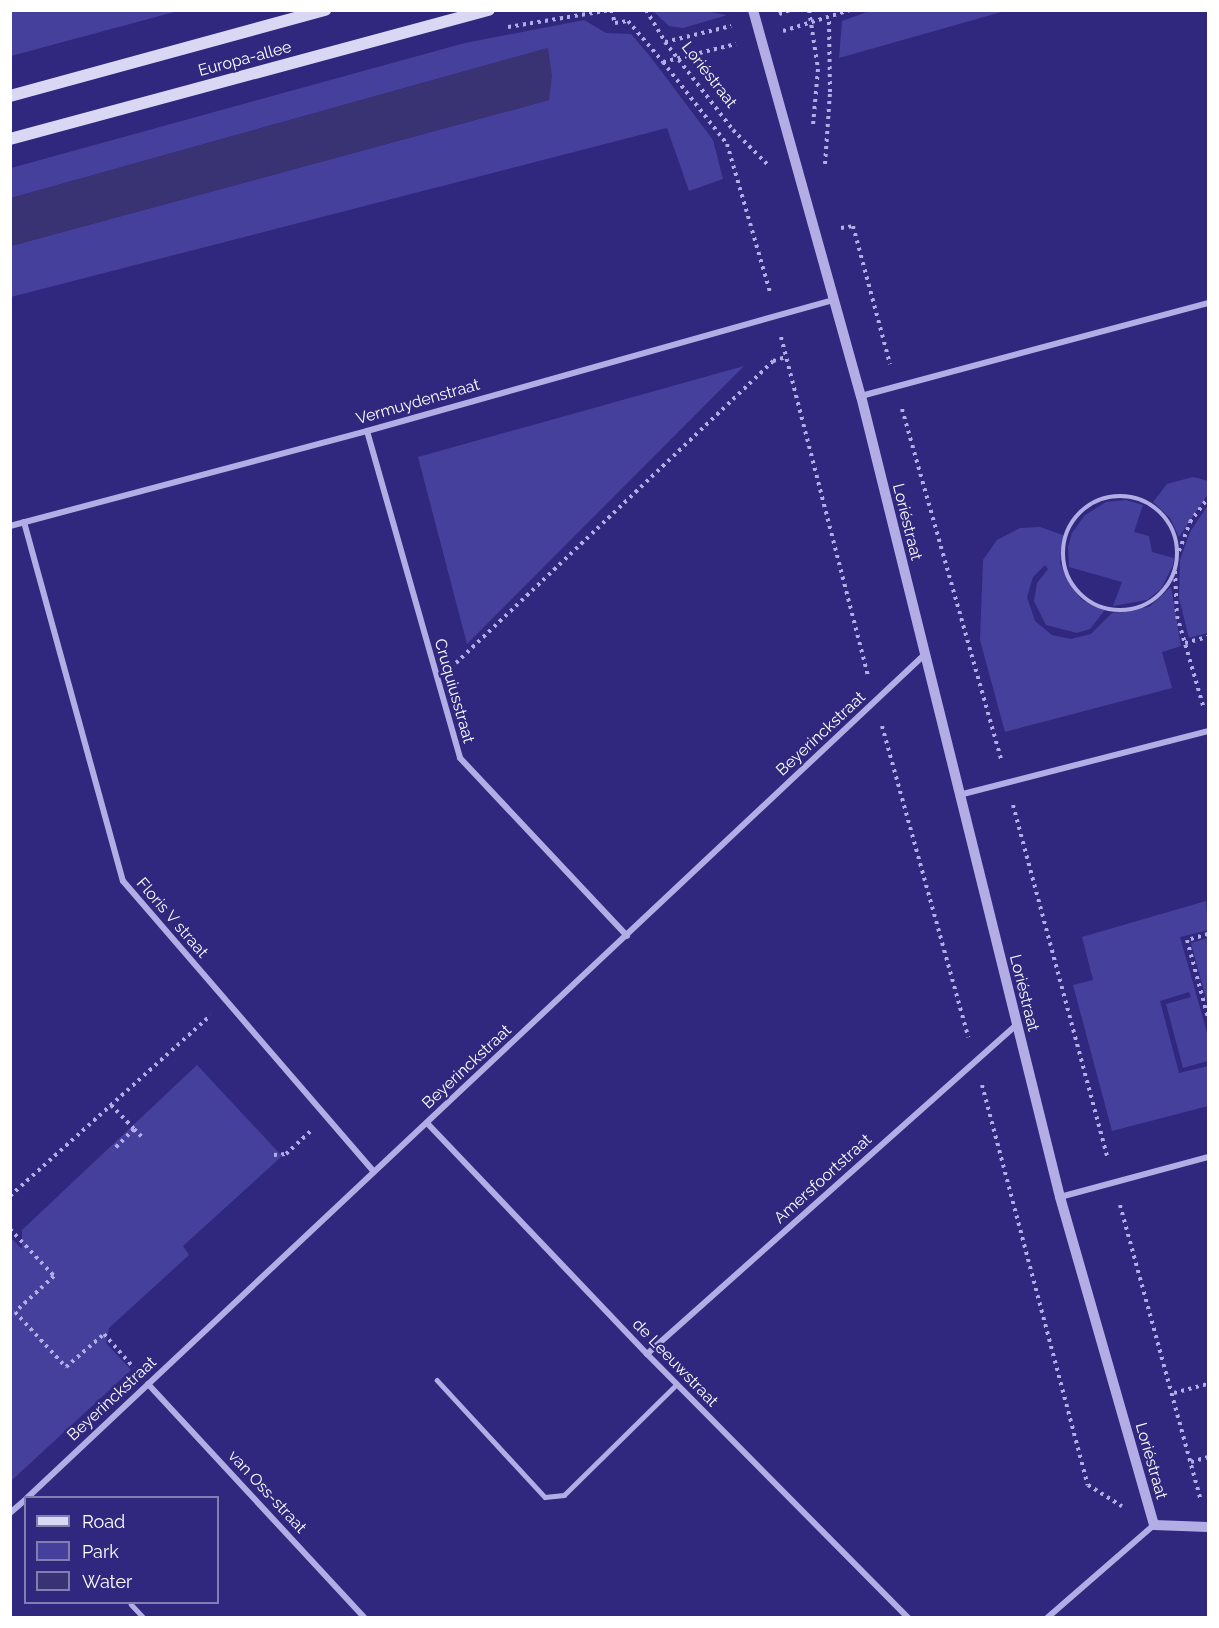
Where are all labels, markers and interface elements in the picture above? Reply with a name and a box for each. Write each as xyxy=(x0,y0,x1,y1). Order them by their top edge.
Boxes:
street label: Europa-allee xyxy=(196,37,294,81)
street label: Loriéstraat xyxy=(677,38,741,112)
street label: Vermuydenstraat xyxy=(354,375,482,429)
street label: Loriéstraat xyxy=(888,482,926,562)
street label: Cruquiusstraat xyxy=(430,637,478,745)
street label: Beyerinckstraat xyxy=(773,688,869,780)
street label: Floris V straat xyxy=(132,874,212,962)
street label: Loriéstraat xyxy=(1005,953,1043,1033)
street label: Beyerinckstraat xyxy=(419,1021,515,1113)
street label: Amersfoortstraat xyxy=(770,1130,876,1228)
street label: de Leeuwstraat xyxy=(628,1315,722,1411)
street label: Beyerinckstraat xyxy=(64,1353,160,1445)
street label: Loriéstraat xyxy=(1131,1421,1171,1501)
street label: van Oss-straat xyxy=(224,1447,310,1537)
legend xyxy=(24,1496,219,1604)
text: Road xyxy=(82,1511,125,1532)
text: Park xyxy=(82,1541,119,1562)
text: Water xyxy=(82,1571,132,1592)

